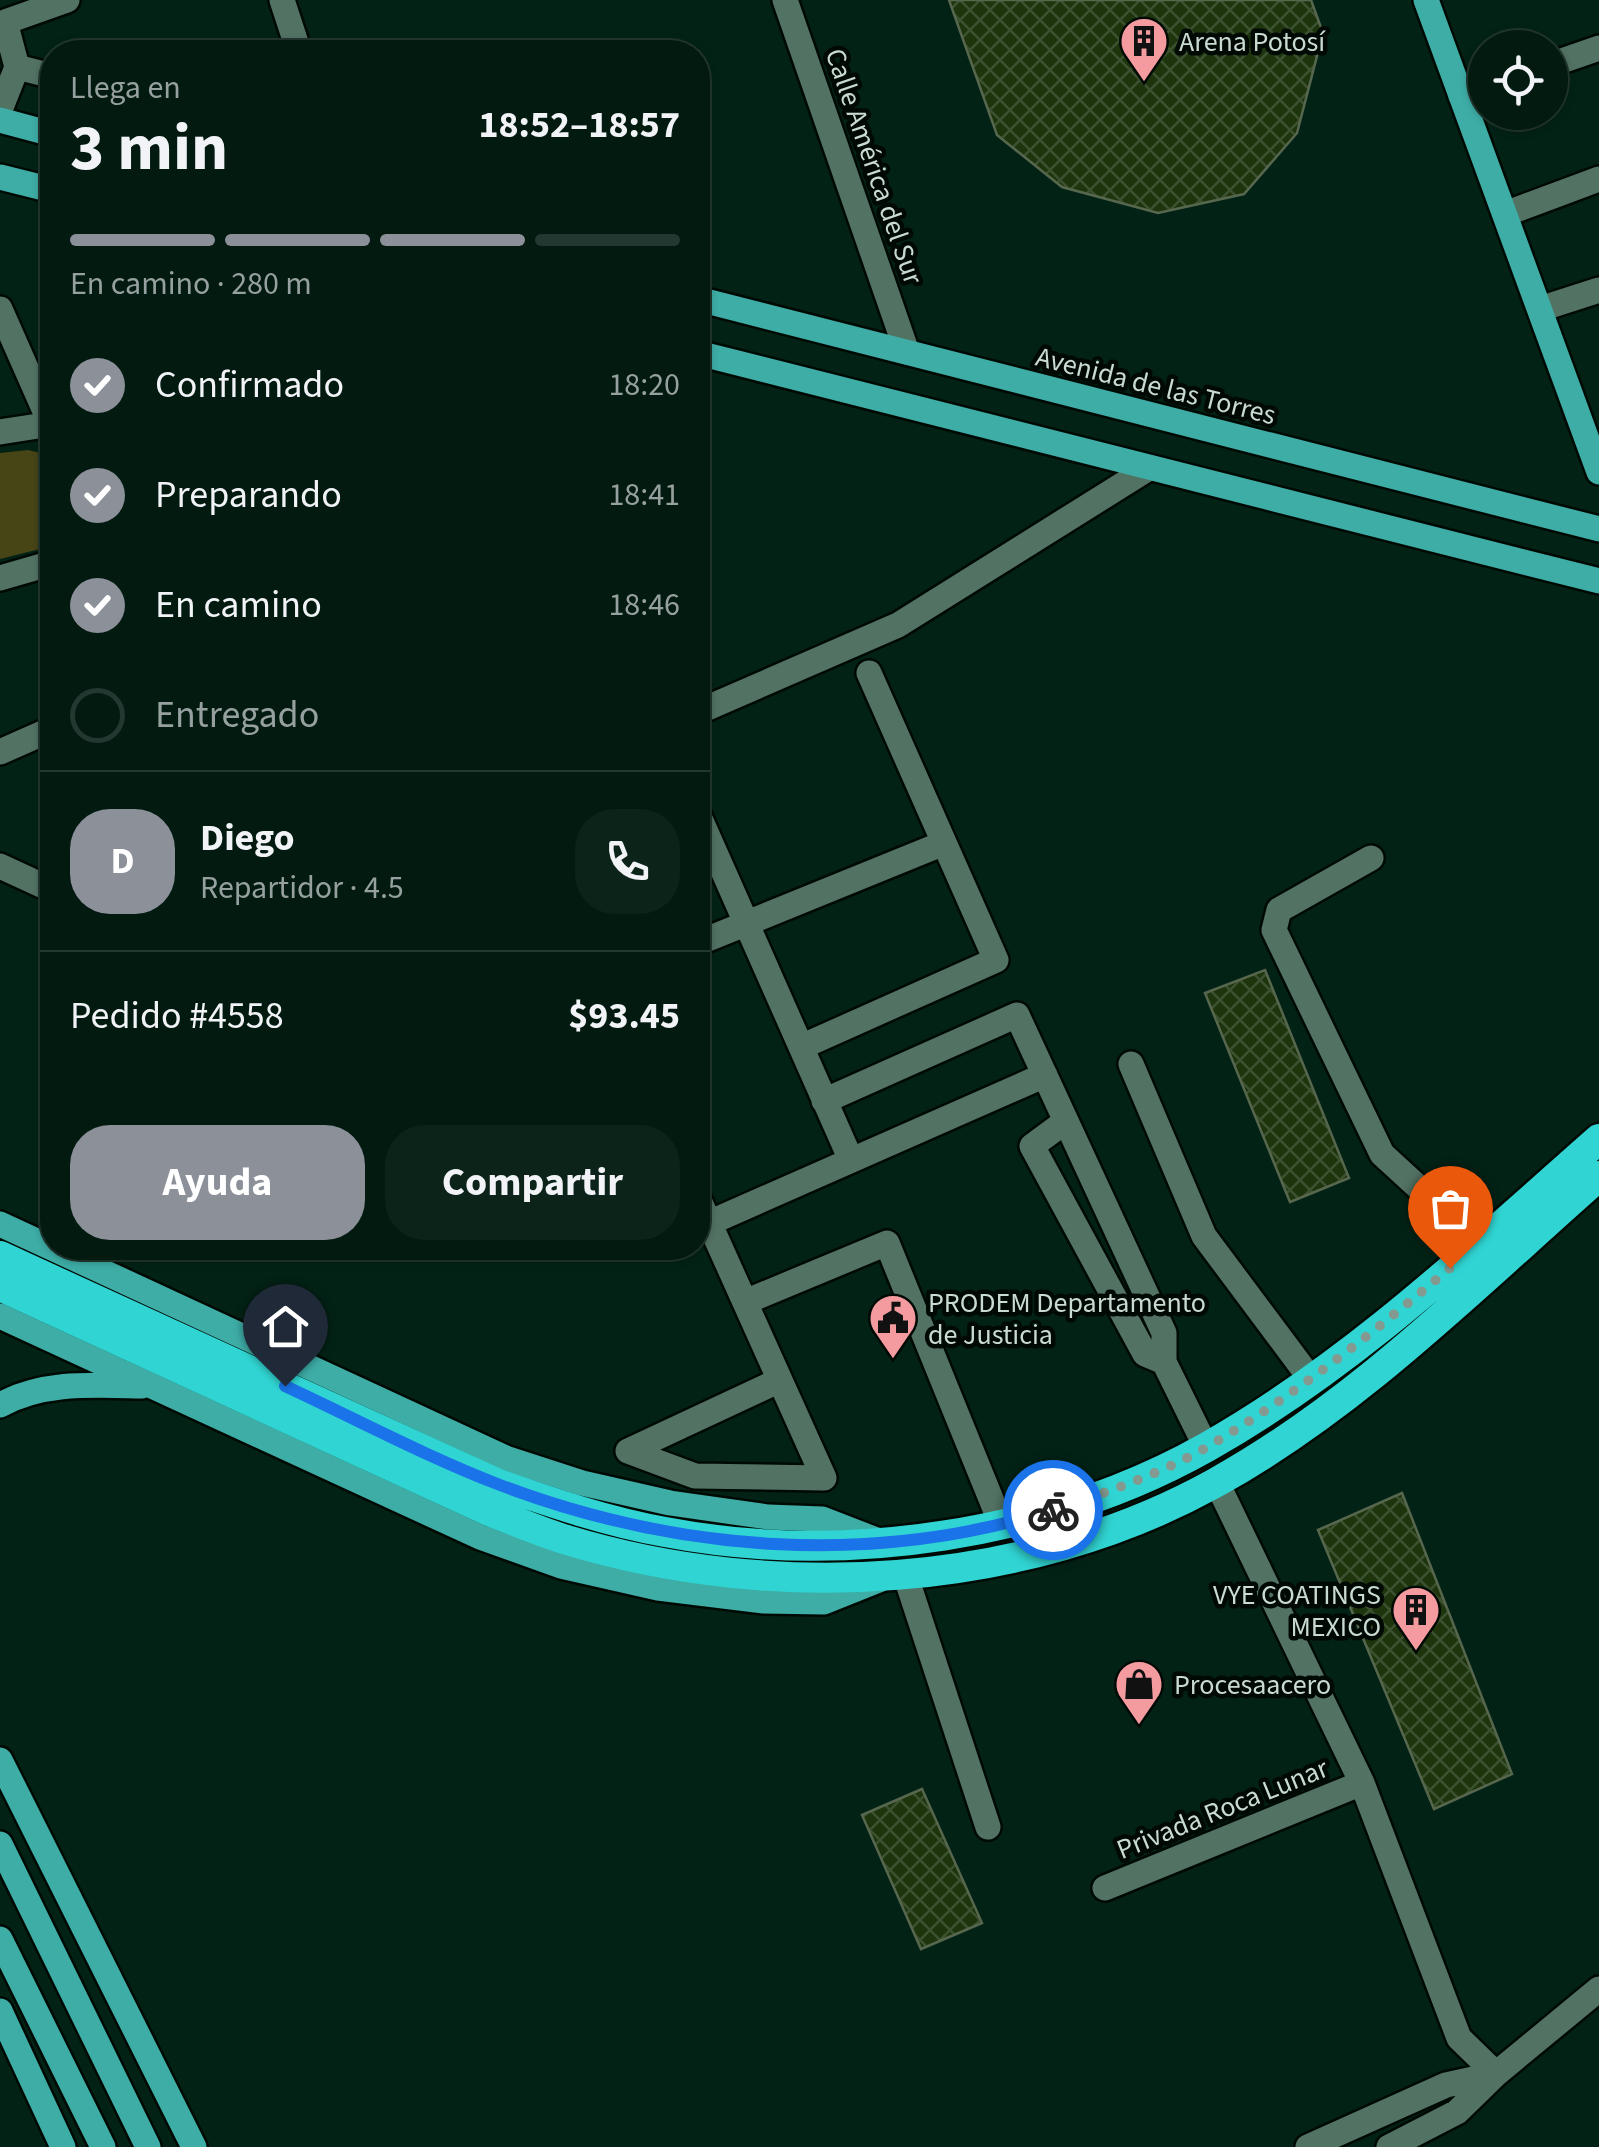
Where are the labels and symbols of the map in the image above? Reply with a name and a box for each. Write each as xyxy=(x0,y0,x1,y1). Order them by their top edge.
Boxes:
building icon: Arena Potosí xyxy=(1118,15,1170,83)
place label: Arena Potosí xyxy=(1179,22,1326,62)
street label: Calle América del Sur xyxy=(815,43,933,290)
street label: Avenida de las Torres xyxy=(1032,337,1280,435)
pin xyxy=(1408,1166,1493,1269)
place label: PRODEM Departamento de Justicia xyxy=(928,1283,1206,1355)
pin xyxy=(243,1284,328,1387)
public building icon: PRODEM Departamento de Justicia xyxy=(867,1292,919,1360)
courier xyxy=(1003,1460,1103,1560)
place label: VYE COATINGS MEXICO xyxy=(1213,1575,1381,1647)
building icon: VYE COATINGS MEXICO xyxy=(1390,1584,1442,1652)
shop icon: Procesaacero xyxy=(1113,1658,1165,1726)
place label: Procesaacero xyxy=(1174,1665,1331,1705)
street label: Privada Roca Lunar xyxy=(1111,1748,1334,1870)

